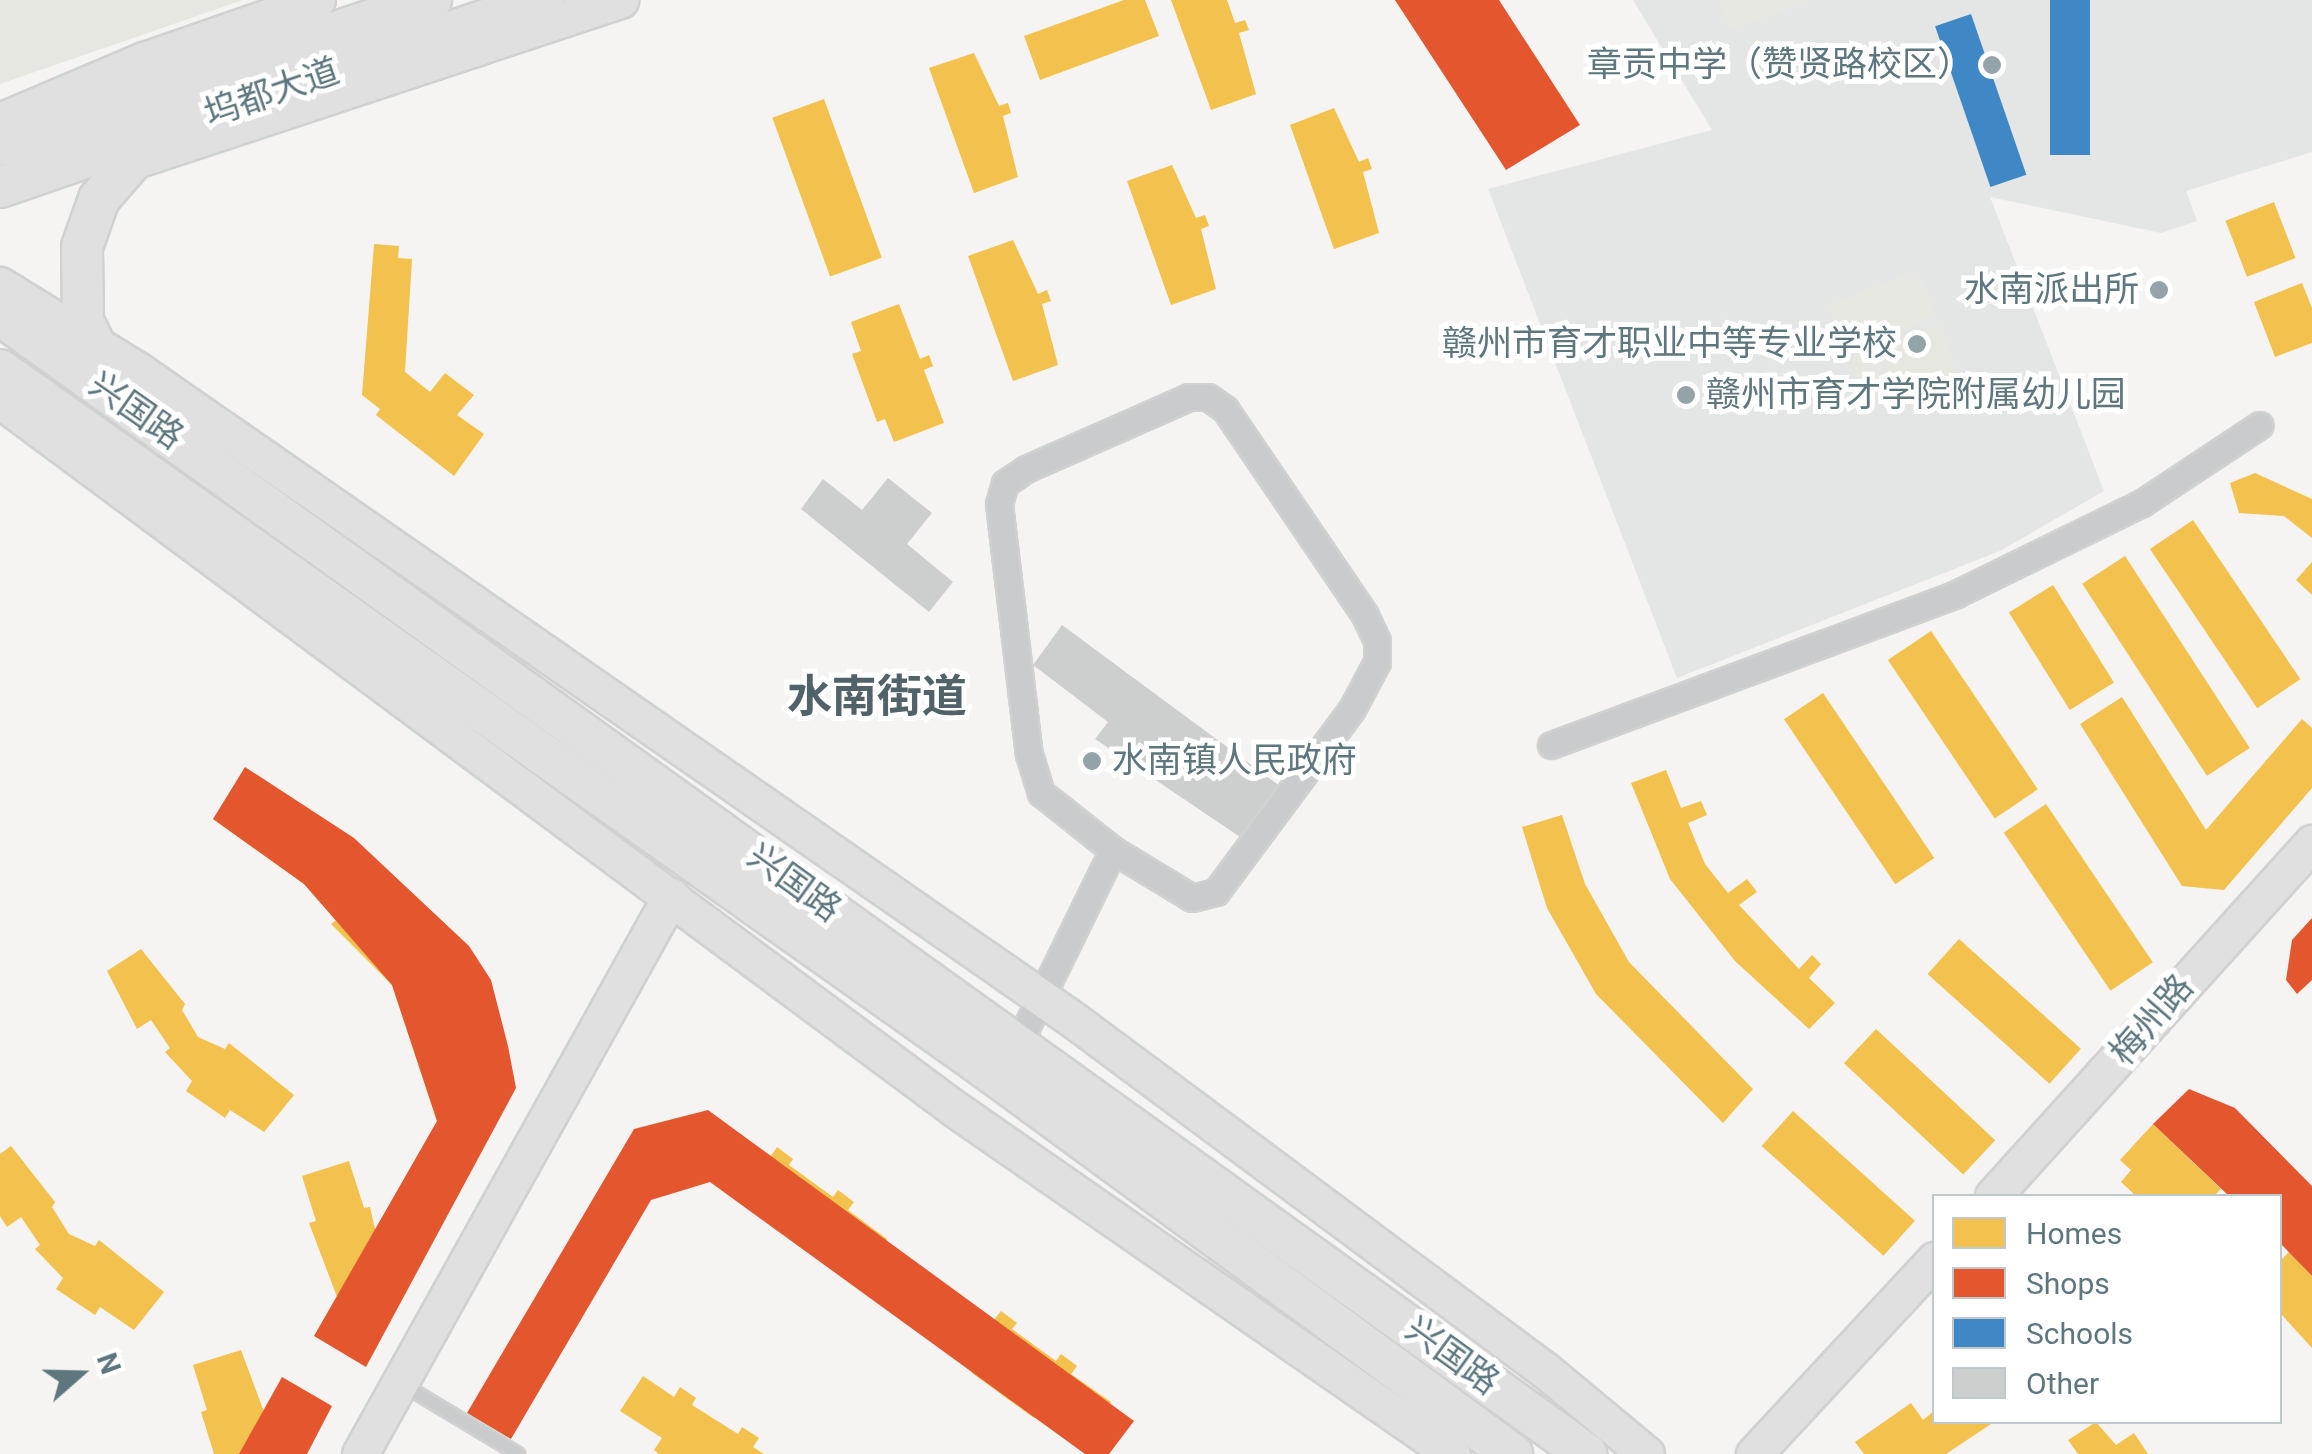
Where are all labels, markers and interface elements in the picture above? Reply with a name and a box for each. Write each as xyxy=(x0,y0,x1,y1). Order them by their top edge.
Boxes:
place label: 章贡中学（赞贤路校区） xyxy=(1587,44,1972,86)
street label: 坞都大道 xyxy=(199,50,345,136)
marker: 章贡中学（赞贤路校区） xyxy=(1981,54,2003,76)
place label: 水南派出所 xyxy=(1964,269,2139,311)
marker: 水南派出所 xyxy=(2148,279,2170,301)
place label: 赣州市育才职业中等专业学校 xyxy=(1442,323,1897,365)
marker: 赣州市育才职业中等专业学校 xyxy=(1906,333,1928,355)
street label: 兴国路 xyxy=(81,364,191,458)
place label: 赣州市育才学院附属幼儿园 xyxy=(1706,374,2126,416)
marker: 赣州市育才学院附属幼儿园 xyxy=(1675,384,1697,406)
district label: 水南街道 xyxy=(787,670,967,724)
place label: 水南镇人民政府 xyxy=(1112,740,1357,782)
marker: 水南镇人民政府 xyxy=(1081,750,1103,772)
street label: 兴国路 xyxy=(739,835,849,931)
street label: 梅州路 xyxy=(2102,967,2202,1073)
legend xyxy=(1932,1194,2282,1424)
text: Homes xyxy=(2026,1216,2122,1251)
text: Shops xyxy=(2026,1266,2110,1301)
street label: 兴国路 xyxy=(1397,1308,1507,1404)
text: Schools xyxy=(2026,1316,2133,1351)
north arrow xyxy=(30,1324,130,1424)
text: N xyxy=(90,1349,128,1378)
text: Other xyxy=(2026,1366,2099,1401)

